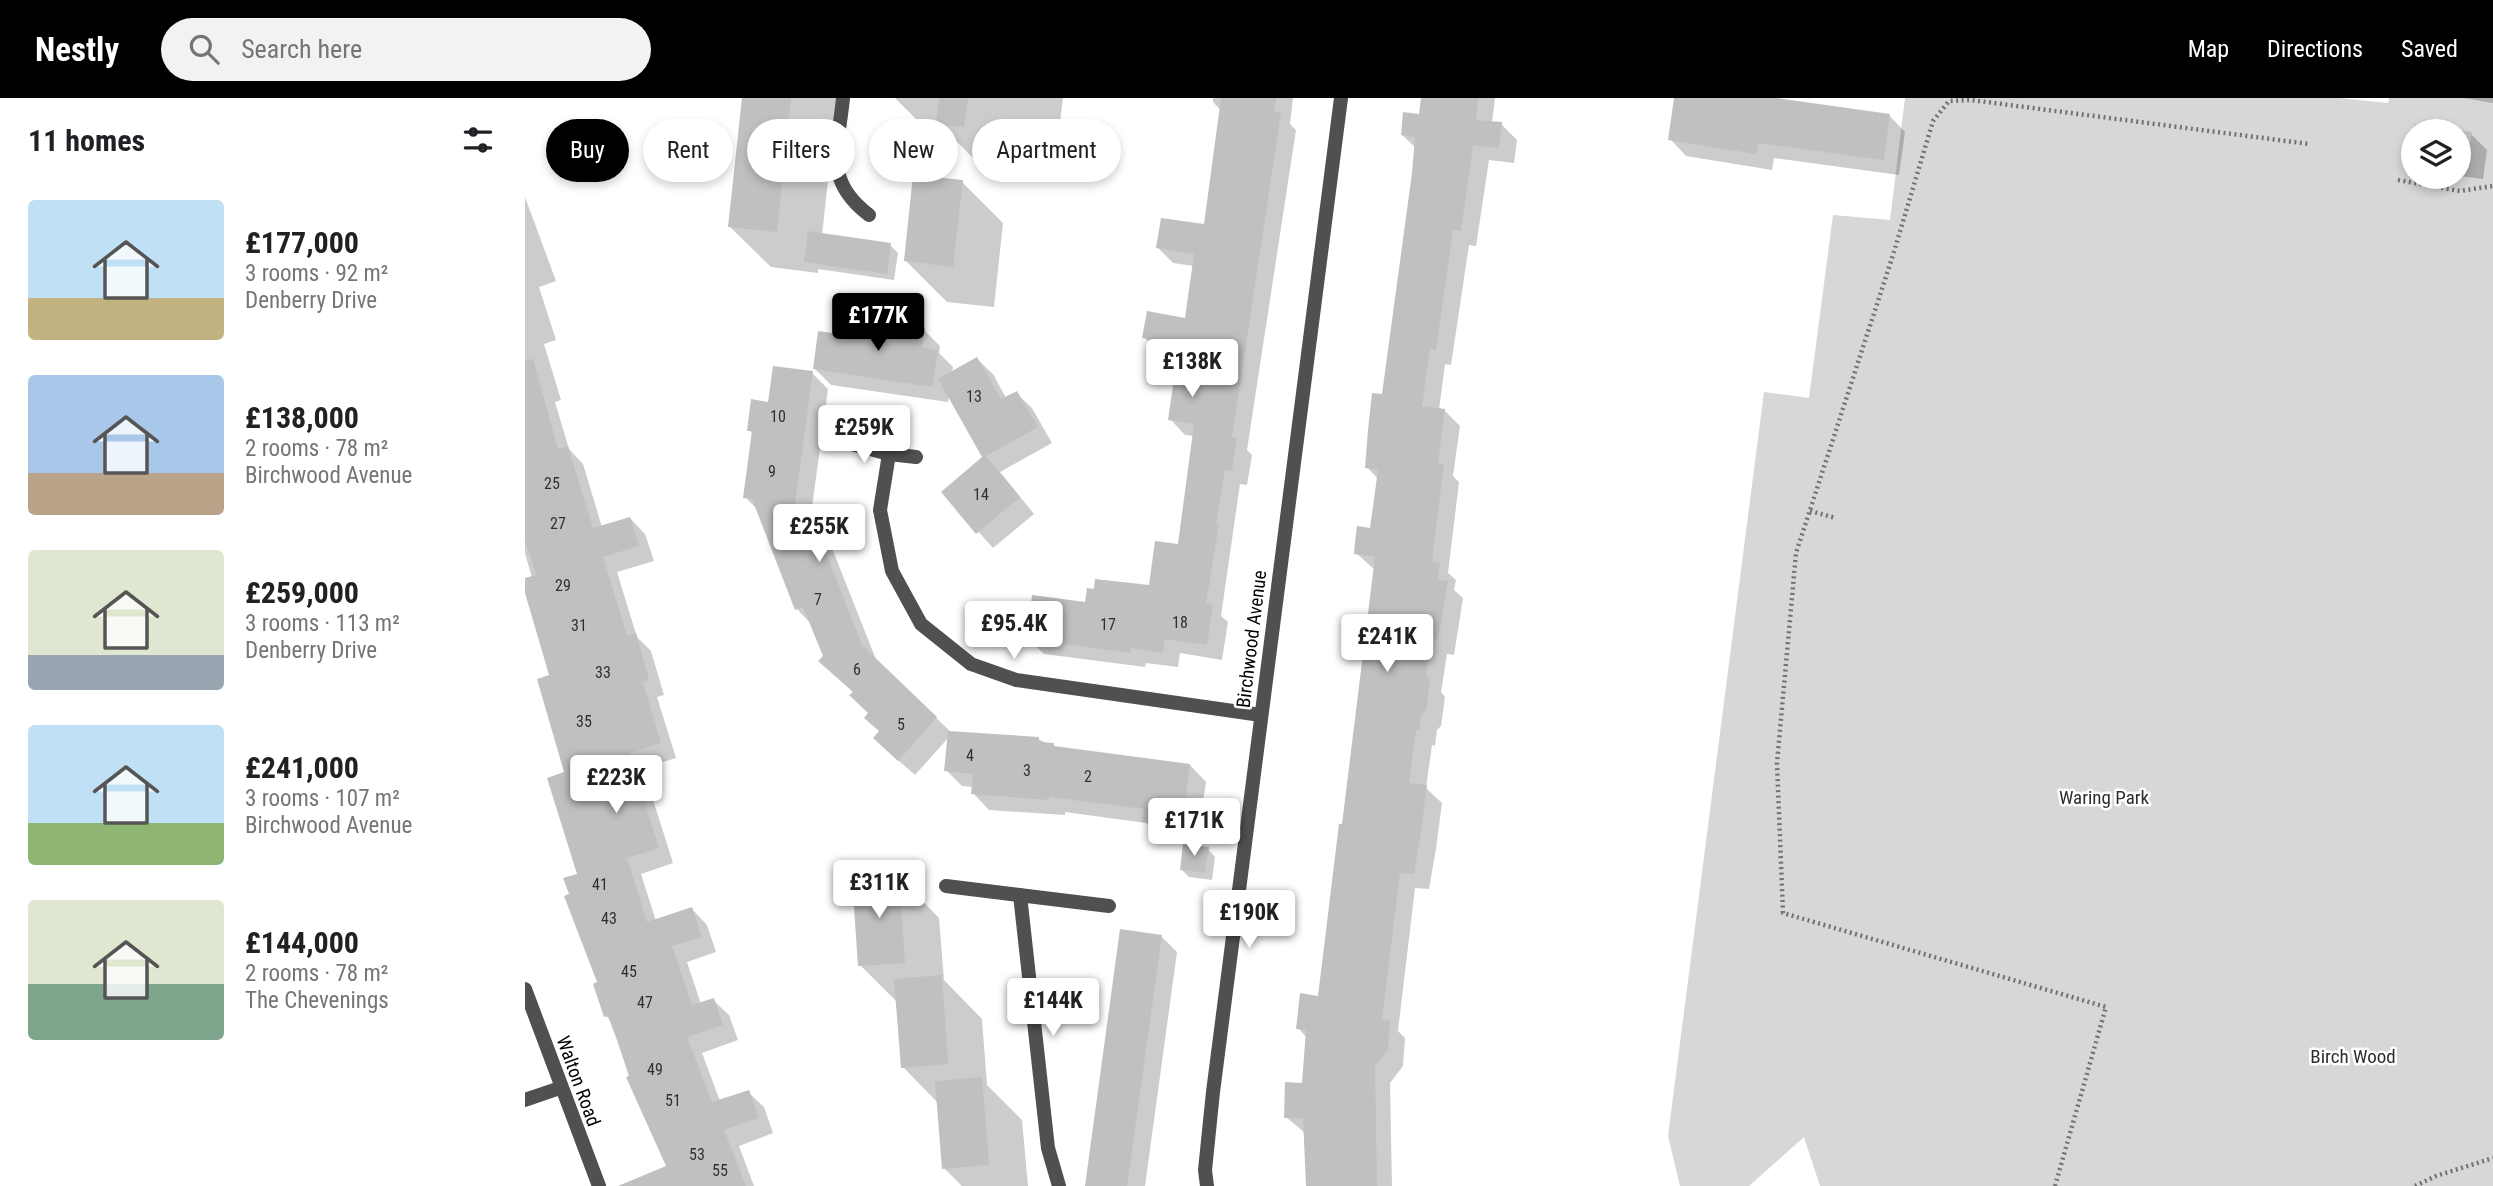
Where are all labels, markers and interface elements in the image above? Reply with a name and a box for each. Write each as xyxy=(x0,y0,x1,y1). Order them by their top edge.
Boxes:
search box xyxy=(161,18,651,81)
text: Nestly xyxy=(35,30,119,69)
icon: search xyxy=(185,30,223,68)
text: Search here xyxy=(241,34,362,64)
text: Map xyxy=(2188,35,2229,63)
text: Directions xyxy=(2267,35,2363,63)
text: Saved xyxy=(2401,35,2458,63)
chip: Buy xyxy=(546,119,629,182)
chip: Rent xyxy=(643,119,733,182)
chip: Filters xyxy=(747,119,855,182)
chip: New xyxy=(869,119,958,182)
chip: Apartment xyxy=(972,119,1121,182)
map controls xyxy=(2401,119,2471,189)
button: layers xyxy=(2401,119,2471,189)
icon: filters xyxy=(459,121,497,159)
text: 11 homes xyxy=(28,123,145,158)
text: £177,000 xyxy=(245,225,359,260)
icon: home xyxy=(84,228,168,312)
text: 3 rooms · 92 m² xyxy=(245,260,388,287)
text: Denberry Drive xyxy=(245,287,377,314)
pin: £177K xyxy=(829,294,927,353)
text: £177K xyxy=(848,302,908,329)
pin: £138K xyxy=(1143,340,1241,399)
text: £138K xyxy=(1162,348,1222,375)
house number: 13 xyxy=(966,387,982,406)
text: £138,000 xyxy=(245,400,359,435)
icon: home xyxy=(84,403,168,487)
pin: £259K xyxy=(815,406,913,465)
house number: 10 xyxy=(770,407,786,426)
text: £259K xyxy=(834,414,894,441)
text: 2 rooms · 78 m² xyxy=(245,435,388,462)
text: Birchwood Avenue xyxy=(245,462,412,489)
house number: 9 xyxy=(768,462,776,481)
house number: 25 xyxy=(544,474,560,493)
house number: 14 xyxy=(973,485,989,504)
pin: £255K xyxy=(770,504,868,564)
text: £255K xyxy=(789,513,849,540)
house number: 27 xyxy=(550,514,566,533)
street label: Birchwood Avenue xyxy=(1232,569,1271,709)
text: £259,000 xyxy=(245,575,359,610)
house number: 29 xyxy=(555,576,571,595)
icon: home xyxy=(84,578,168,662)
house number: 7 xyxy=(814,590,822,609)
pin: £95.4K xyxy=(957,602,1071,661)
text: 3 rooms · 113 m² xyxy=(245,610,400,637)
text: £95.4K xyxy=(981,610,1047,637)
house number: 18 xyxy=(1172,613,1188,632)
pin: £241K xyxy=(1338,614,1436,674)
house number: 17 xyxy=(1100,615,1116,634)
house number: 31 xyxy=(571,616,587,635)
text: £241K xyxy=(1357,623,1417,650)
text: Denberry Drive xyxy=(245,637,377,664)
house number: 6 xyxy=(853,660,861,679)
house number: 33 xyxy=(595,663,611,682)
house number: 35 xyxy=(576,712,592,731)
house number: 5 xyxy=(897,715,905,734)
house number: 4 xyxy=(966,746,974,765)
text: £241,000 xyxy=(245,750,359,785)
icon: home xyxy=(84,753,168,837)
pin: £223K xyxy=(567,756,665,815)
house number: 3 xyxy=(1023,761,1031,780)
text: £223K xyxy=(586,764,646,791)
house number: 2 xyxy=(1084,767,1092,786)
text: 3 rooms · 107 m² xyxy=(245,785,400,812)
park label: Waring Park xyxy=(2059,786,2150,809)
pin: £171K xyxy=(1145,798,1243,858)
text: £171K xyxy=(1164,807,1224,834)
text: Birchwood Avenue xyxy=(245,812,412,839)
pin: £311K xyxy=(830,860,928,920)
text: £311K xyxy=(849,869,909,896)
house number: 41 xyxy=(592,875,608,894)
pin: £190K xyxy=(1200,890,1298,950)
text: £190K xyxy=(1219,899,1279,926)
house number: 43 xyxy=(601,909,617,928)
text: £144,000 xyxy=(245,925,359,960)
icon: home xyxy=(84,928,168,1012)
text: 2 rooms · 78 m² xyxy=(245,960,388,987)
house number: 45 xyxy=(621,962,637,981)
pin: £144K xyxy=(1004,978,1102,1038)
text: The Chevenings xyxy=(245,987,389,1014)
text: £144K xyxy=(1023,987,1083,1014)
house number: 47 xyxy=(637,993,653,1012)
street label: Walton Road xyxy=(552,1033,605,1129)
park label: Birch Wood xyxy=(2310,1045,2396,1068)
house number: 49 xyxy=(647,1060,663,1079)
house number: 51 xyxy=(665,1091,681,1110)
house number: 53 xyxy=(689,1145,705,1164)
house number: 55 xyxy=(712,1161,728,1180)

